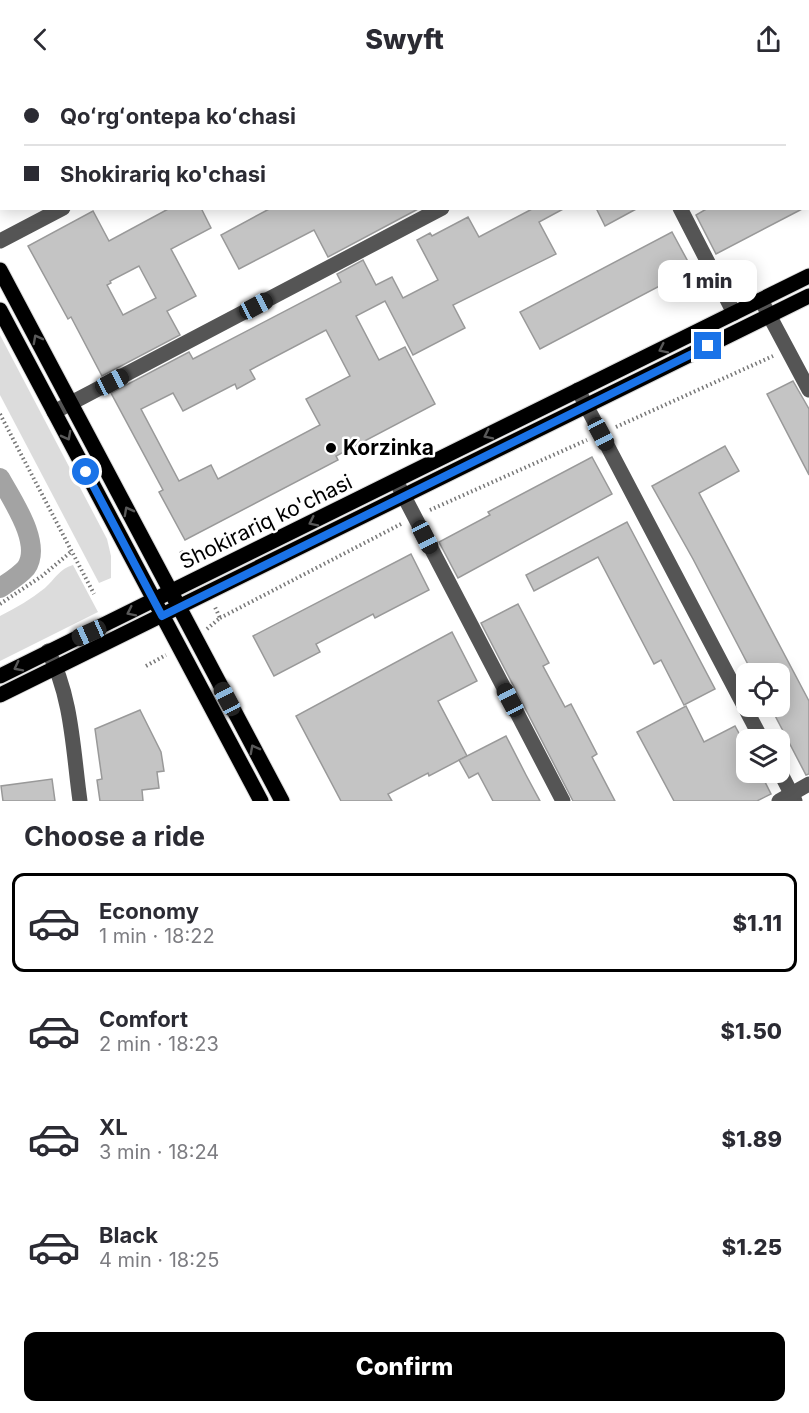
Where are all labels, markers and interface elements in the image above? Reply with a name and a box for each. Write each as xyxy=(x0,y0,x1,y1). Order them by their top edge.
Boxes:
icon: back xyxy=(24,23,57,56)
text: Swyft xyxy=(365,23,444,56)
icon: share xyxy=(752,23,785,56)
text: Qoʻrgʻontepa koʻchasi xyxy=(60,103,296,129)
text: Shokirariq ko'chasi xyxy=(60,161,266,187)
callout: 1 min xyxy=(658,259,758,301)
text: 1 min xyxy=(682,269,733,293)
car xyxy=(236,290,276,322)
route end xyxy=(694,332,721,359)
one-way arrow xyxy=(32,334,44,345)
one-way arrow xyxy=(658,341,669,353)
car xyxy=(92,366,132,398)
car xyxy=(585,414,617,454)
one-way arrow xyxy=(483,428,494,440)
one-way arrow xyxy=(60,430,71,440)
place label: Korzinka xyxy=(343,435,434,460)
marker: Korzinka xyxy=(324,441,338,455)
route start xyxy=(72,458,99,485)
street label: Shokirariq ko'chasi xyxy=(176,469,356,574)
one-way arrow xyxy=(123,507,135,518)
one-way arrow xyxy=(309,515,320,526)
car xyxy=(409,517,441,557)
one-way arrow xyxy=(127,605,138,617)
car xyxy=(69,617,109,649)
one-way arrow xyxy=(13,659,24,671)
map controls xyxy=(736,663,790,783)
button: locate xyxy=(736,663,790,717)
car xyxy=(211,679,243,719)
car xyxy=(494,680,526,720)
button: layers xyxy=(736,729,790,783)
one-way arrow xyxy=(250,745,261,756)
text: Choose a ride xyxy=(24,820,205,853)
icon: car xyxy=(27,896,81,950)
text: Economy xyxy=(99,898,199,924)
text: $1.11 xyxy=(733,910,782,936)
text: 1 min · 18:22 xyxy=(99,924,215,948)
icon: car xyxy=(27,1004,81,1058)
text: Comfort xyxy=(99,1006,188,1032)
text: $1.50 xyxy=(721,1018,782,1044)
text: 2 min · 18:23 xyxy=(99,1032,219,1056)
icon: car xyxy=(27,1112,81,1166)
text: XL xyxy=(99,1114,128,1140)
text: $1.89 xyxy=(722,1126,782,1152)
text: 3 min · 18:24 xyxy=(99,1140,219,1164)
icon: car xyxy=(27,1220,81,1274)
text: Black xyxy=(99,1222,158,1248)
text: $1.25 xyxy=(722,1234,782,1260)
text: 4 min · 18:25 xyxy=(99,1248,219,1272)
button: Confirm xyxy=(24,1332,785,1401)

